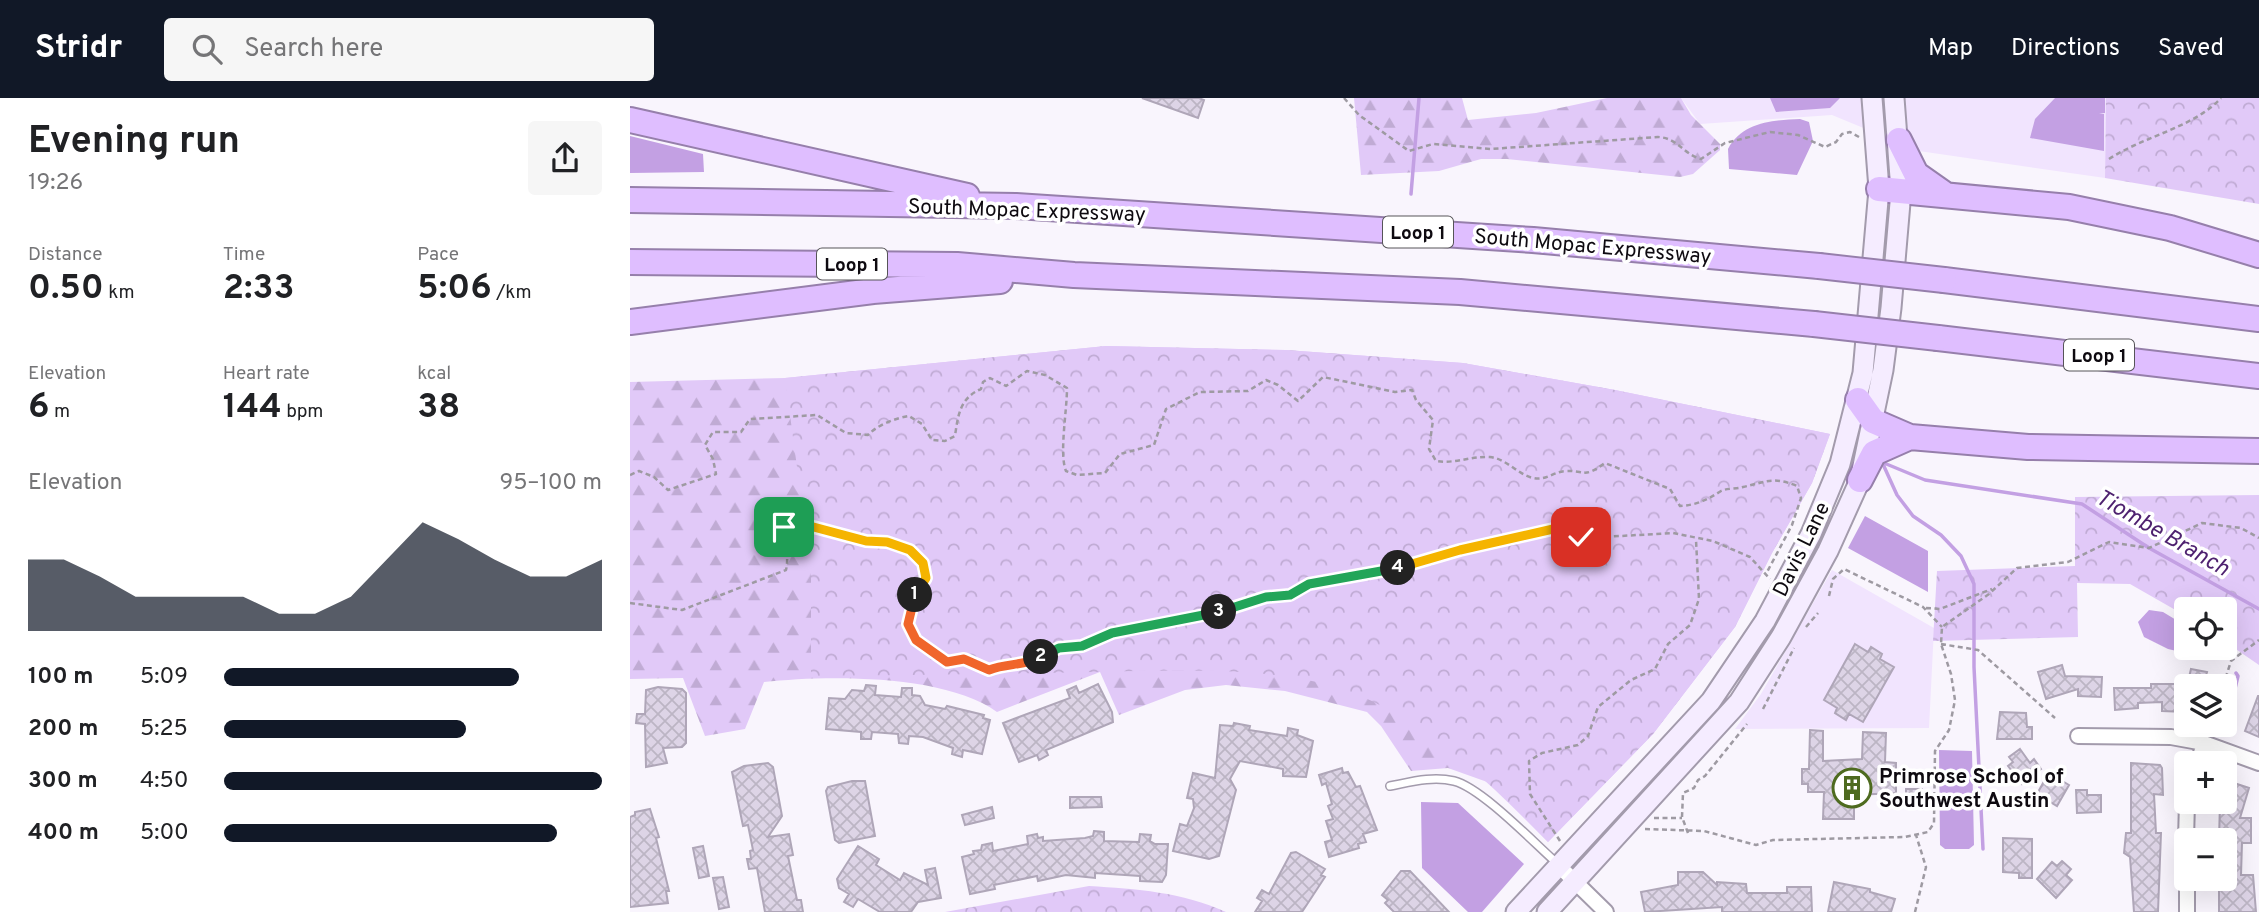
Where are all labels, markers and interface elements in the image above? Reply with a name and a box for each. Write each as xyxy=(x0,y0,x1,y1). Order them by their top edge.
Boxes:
search box xyxy=(164,18,654,81)
text: Stridr xyxy=(35,28,122,70)
icon: search xyxy=(188,30,226,68)
text: Search here xyxy=(244,33,383,66)
text: Map xyxy=(1928,34,1973,64)
text: Directions xyxy=(2011,34,2120,64)
text: Saved xyxy=(2158,34,2224,64)
text: Evening run xyxy=(28,118,240,167)
button: share xyxy=(528,121,602,195)
text: 19:26 xyxy=(28,169,83,198)
street label: South Mopac Expressway xyxy=(908,194,1146,229)
road number: Loop 1 xyxy=(1383,216,1453,248)
street label: South Mopac Expressway xyxy=(1473,224,1713,271)
text: Distance xyxy=(28,243,103,267)
text: Time xyxy=(223,243,265,267)
text: Pace xyxy=(417,243,459,267)
road number: Loop 1 xyxy=(817,248,887,280)
text: 0.50 xyxy=(28,267,104,311)
text: 2:33 xyxy=(223,267,295,311)
text: 5:06 xyxy=(417,267,492,311)
text: km xyxy=(104,281,135,305)
text: /km xyxy=(492,281,532,305)
road number: Loop 1 xyxy=(2064,340,2134,370)
text: Elevation xyxy=(28,362,106,386)
text: Heart rate xyxy=(223,362,310,386)
text: kcal xyxy=(417,362,451,386)
text: 6 xyxy=(28,386,50,430)
text: 144 xyxy=(223,386,282,430)
text: 38 xyxy=(417,386,460,430)
text: m xyxy=(50,400,70,424)
text: bpm xyxy=(282,400,323,424)
text: Elevation xyxy=(28,469,123,498)
text: 95–100 m xyxy=(499,469,602,498)
water label: Tiombe Branch xyxy=(2090,484,2234,584)
pin xyxy=(754,497,814,557)
street label: Davis Lane xyxy=(1768,498,1837,602)
pin xyxy=(1551,507,1611,567)
icon: arrive xyxy=(765,508,803,546)
icon: check xyxy=(1562,518,1600,556)
pin: 4 xyxy=(1380,550,1416,586)
text: 4 xyxy=(1391,555,1404,579)
pin: 1 xyxy=(898,578,932,612)
text: 1 xyxy=(911,582,918,606)
pin: 3 xyxy=(1202,594,1236,630)
map controls xyxy=(2174,597,2237,891)
button: locate xyxy=(2174,597,2237,660)
text: 3 xyxy=(1213,599,1224,623)
pin: 2 xyxy=(1024,640,1058,674)
text: 2 xyxy=(1035,644,1046,668)
text: 100 m xyxy=(28,663,93,692)
text: 5:09 xyxy=(140,663,188,692)
button: layers xyxy=(2174,674,2237,737)
text: 200 m xyxy=(28,715,98,744)
text: 5:25 xyxy=(140,715,188,744)
button: + xyxy=(2174,751,2237,814)
place label: Primrose School of Southwest Austin xyxy=(1879,764,2064,815)
text: 300 m xyxy=(28,767,98,796)
text: 4:50 xyxy=(140,767,188,796)
building icon: Primrose School of Southwest Austin xyxy=(1831,767,1873,809)
text: 400 m xyxy=(28,819,99,848)
text: 5:00 xyxy=(140,819,189,848)
button: − xyxy=(2174,828,2237,891)

